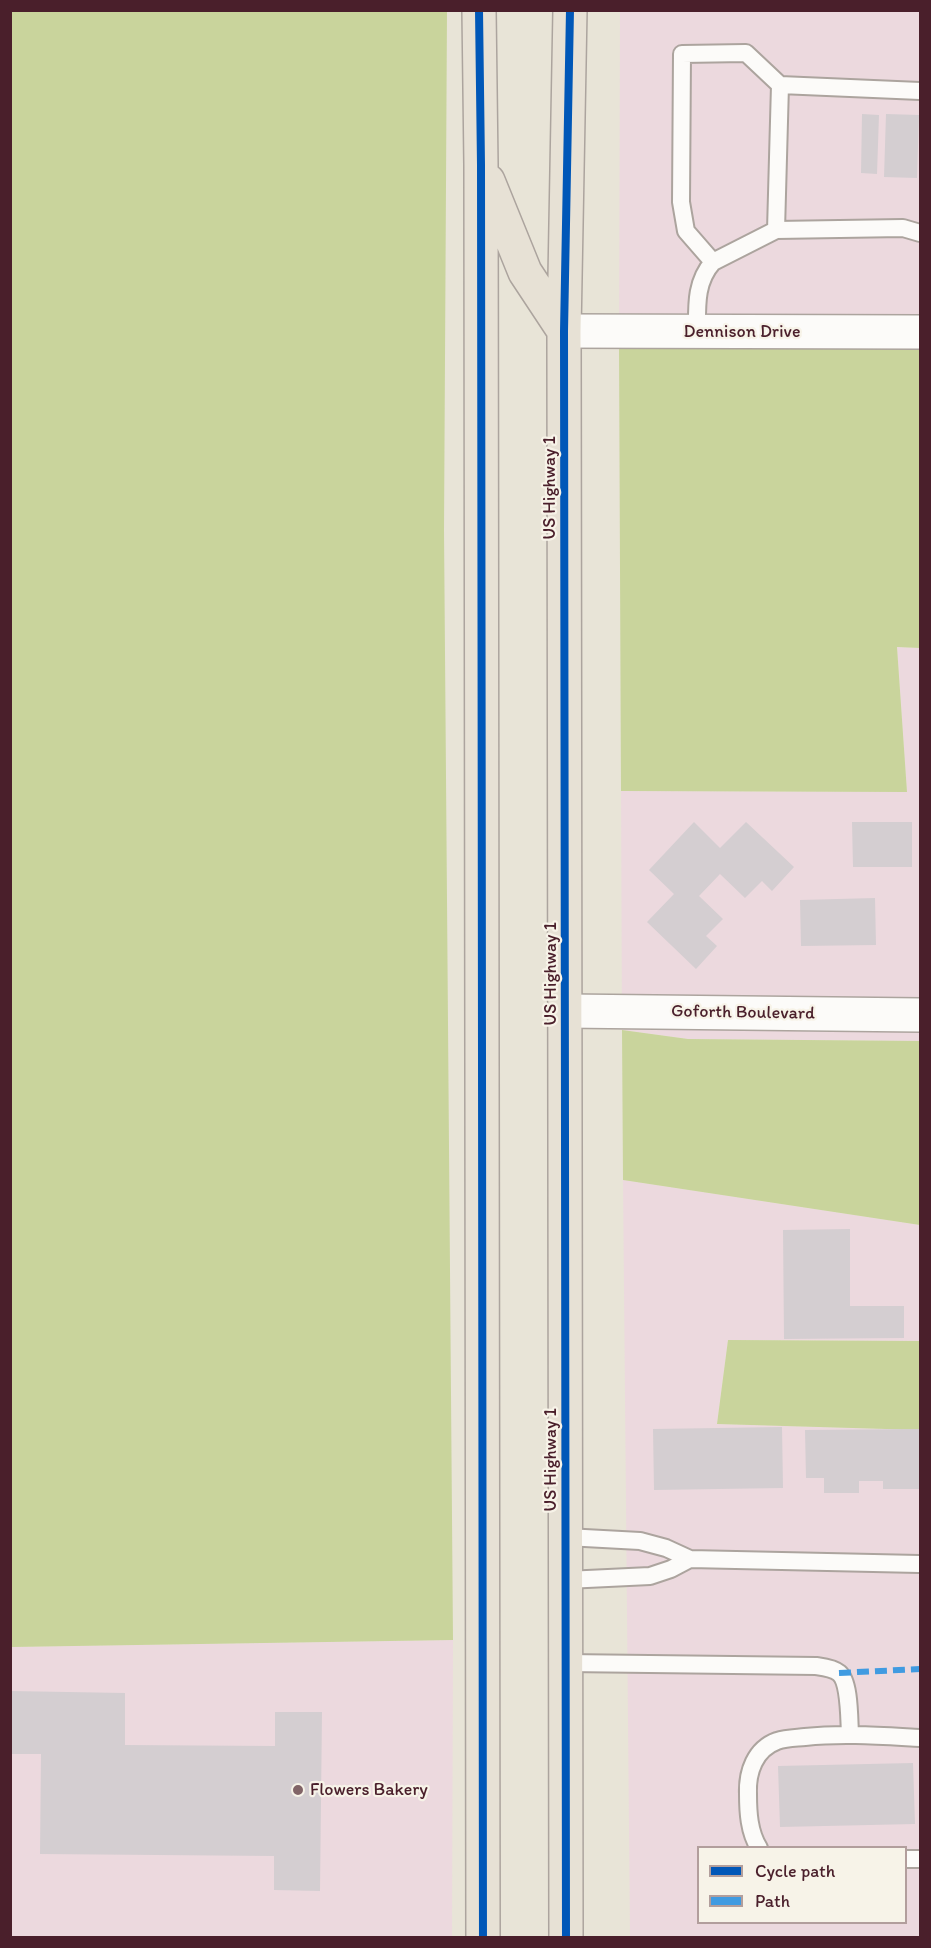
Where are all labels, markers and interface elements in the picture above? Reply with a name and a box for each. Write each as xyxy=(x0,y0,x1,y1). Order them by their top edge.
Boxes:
street label: Dennison Drive xyxy=(684,321,800,343)
street label: US Highway 1 xyxy=(539,436,561,540)
street label: US Highway 1 xyxy=(540,922,562,1026)
street label: Goforth Boulevard xyxy=(671,1001,815,1025)
street label: US Highway 1 xyxy=(540,1408,562,1512)
place label: Flowers Bakery xyxy=(310,1779,428,1801)
marker: Flowers Bakery xyxy=(291,1783,305,1797)
legend xyxy=(697,1846,907,1924)
text: Cycle path xyxy=(755,1860,835,1882)
text: Path xyxy=(755,1890,790,1912)

